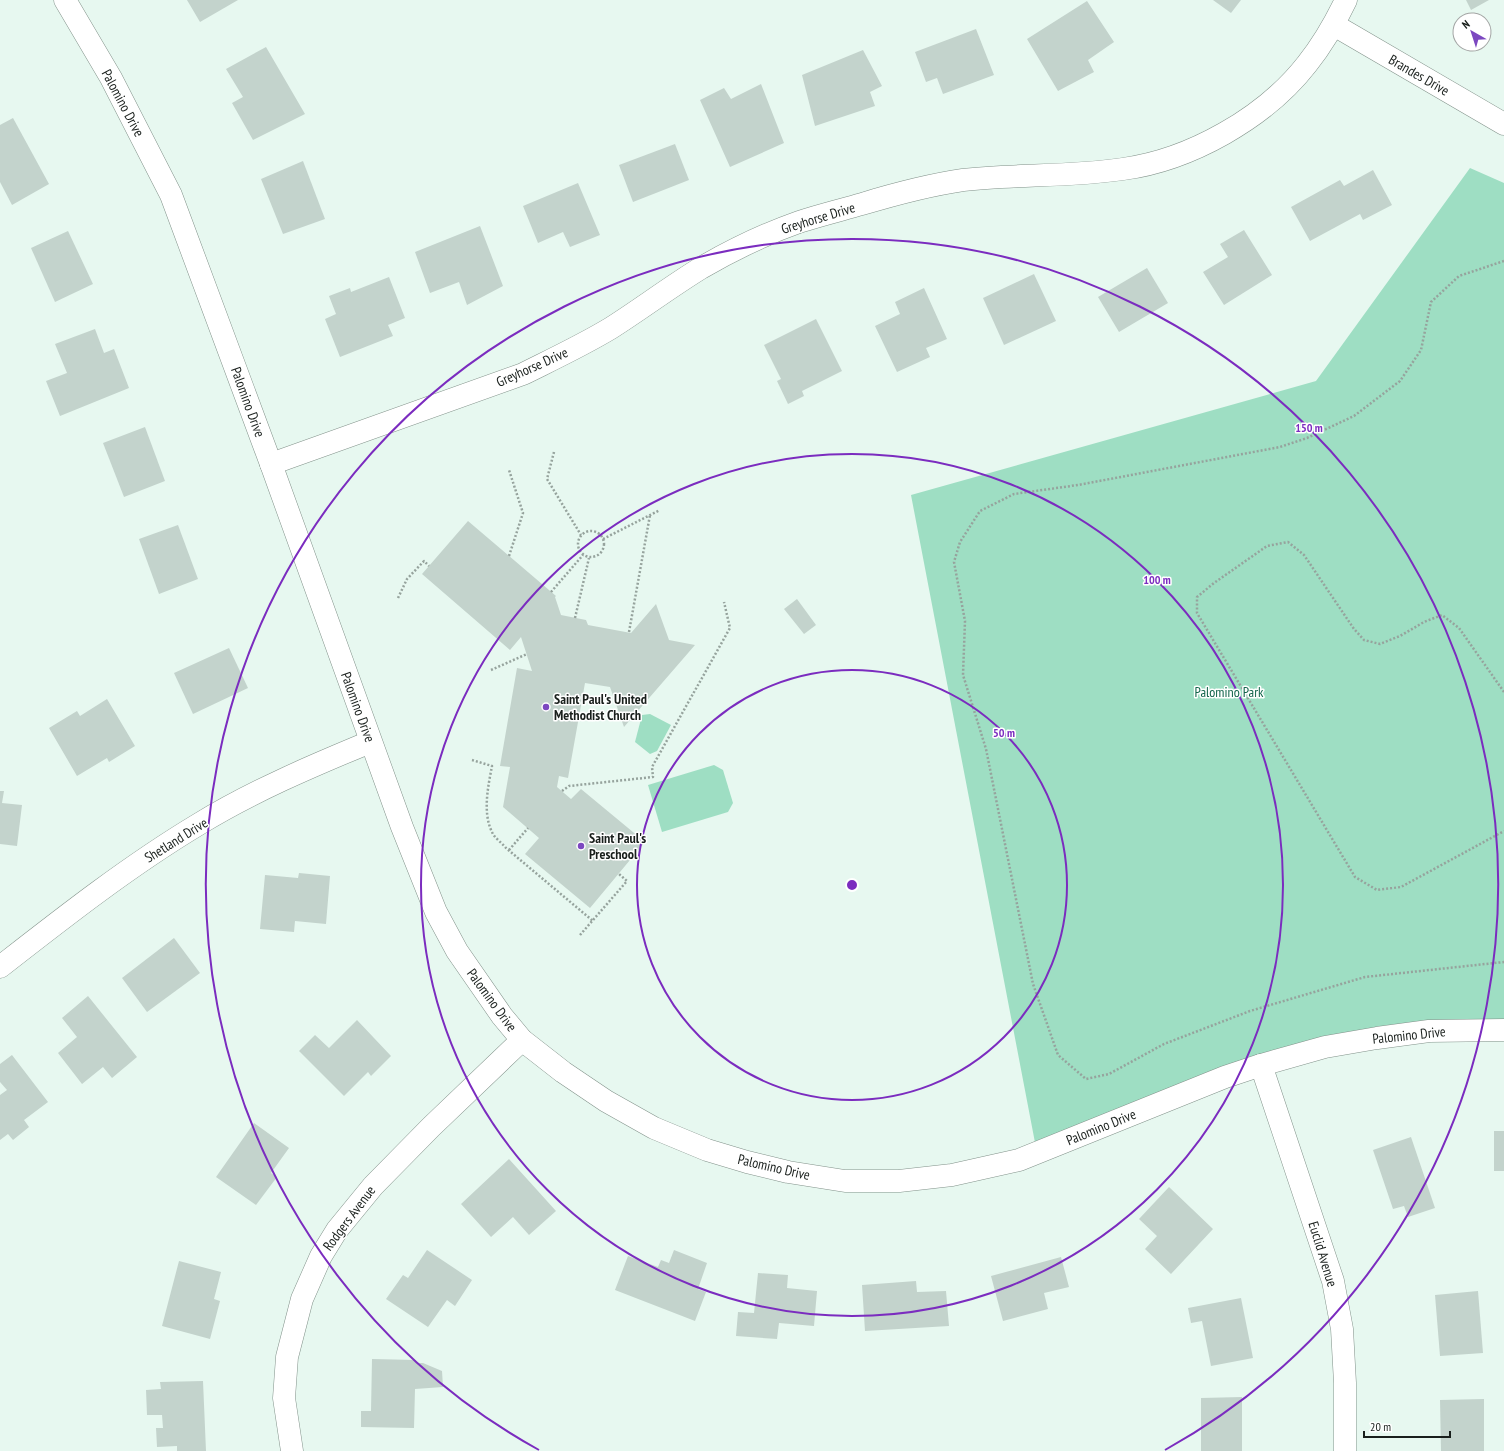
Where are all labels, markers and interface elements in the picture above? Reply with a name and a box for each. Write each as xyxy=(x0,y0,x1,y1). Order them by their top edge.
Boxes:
north arrow xyxy=(1452,12,1492,52)
text: N xyxy=(1459,17,1472,32)
street label: Brandes Drive xyxy=(1385,50,1453,100)
street label: Palomino Drive xyxy=(98,66,148,140)
street label: Greyhorse Drive xyxy=(779,198,857,238)
street label: Greyhorse Drive xyxy=(493,343,571,391)
street label: Palomino Drive xyxy=(227,364,269,440)
text: 150 m xyxy=(1295,420,1323,435)
text: 100 m xyxy=(1143,572,1171,587)
street label: Palomino Drive xyxy=(337,669,379,745)
park label: Palomino Park xyxy=(1195,683,1264,701)
place label: Saint Paul's United Methodist Church xyxy=(554,690,647,724)
marker: Saint Paul's United Methodist Church xyxy=(541,702,551,712)
text: 50 m xyxy=(993,725,1015,740)
street label: Shetland Drive xyxy=(141,813,211,867)
place label: Saint Paul's Preschool xyxy=(589,829,646,863)
marker: Saint Paul's Preschool xyxy=(576,841,586,851)
centre of rings xyxy=(845,878,859,892)
street label: Palomino Drive xyxy=(463,965,521,1035)
street label: Palomino Drive xyxy=(1371,1022,1447,1048)
street label: Palomino Drive xyxy=(1064,1105,1139,1149)
street label: Palomino Drive xyxy=(736,1150,812,1184)
street label: Rodgers Avenue xyxy=(319,1182,379,1254)
street label: Euclid Avenue xyxy=(1305,1219,1342,1289)
scale bar xyxy=(1364,1413,1450,1439)
text: 20 m xyxy=(1370,1419,1391,1434)

